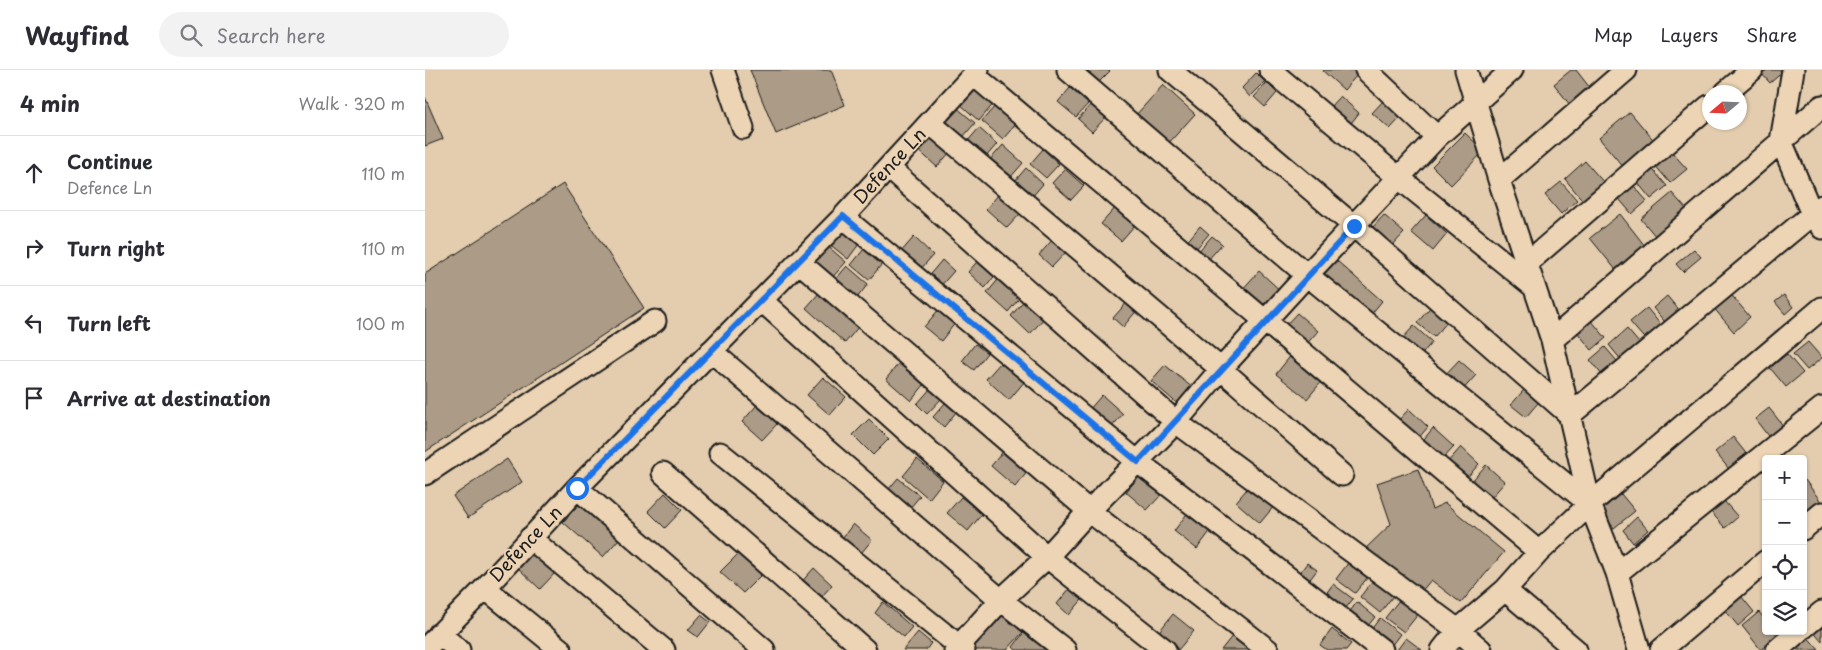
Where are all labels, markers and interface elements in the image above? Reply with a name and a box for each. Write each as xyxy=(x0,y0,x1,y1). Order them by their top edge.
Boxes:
search box xyxy=(159,12,509,57)
text: Wayfind xyxy=(25,17,129,53)
icon: search xyxy=(177,21,205,49)
text: Search here xyxy=(217,21,325,49)
text: Map xyxy=(1594,21,1633,48)
text: Layers xyxy=(1661,21,1718,48)
text: Share xyxy=(1746,21,1797,48)
north arrow xyxy=(1702,85,1747,130)
text: 4 min xyxy=(20,87,80,119)
text: Walk · 320 m xyxy=(299,91,405,115)
street label: Defence Ln xyxy=(846,121,931,209)
text: Continue xyxy=(67,147,153,175)
icon: ahead xyxy=(20,159,48,187)
text: 110 m xyxy=(362,161,405,185)
text: Defence Ln xyxy=(67,175,152,199)
route end xyxy=(1343,215,1366,238)
icon: right xyxy=(20,234,48,262)
text: Turn right xyxy=(67,234,165,262)
text: 110 m xyxy=(362,236,405,260)
icon: left xyxy=(20,309,48,337)
text: Turn left xyxy=(67,309,151,337)
text: 100 m xyxy=(356,311,405,335)
icon: arrive xyxy=(20,384,48,412)
text: Arrive at destination xyxy=(67,384,271,412)
map controls xyxy=(1762,455,1807,635)
button: + xyxy=(1762,455,1807,500)
route start xyxy=(566,477,589,500)
street label: Defence Ln xyxy=(482,499,567,587)
button: − xyxy=(1762,500,1807,545)
button: locate xyxy=(1762,545,1807,590)
button: layers xyxy=(1762,590,1807,635)

